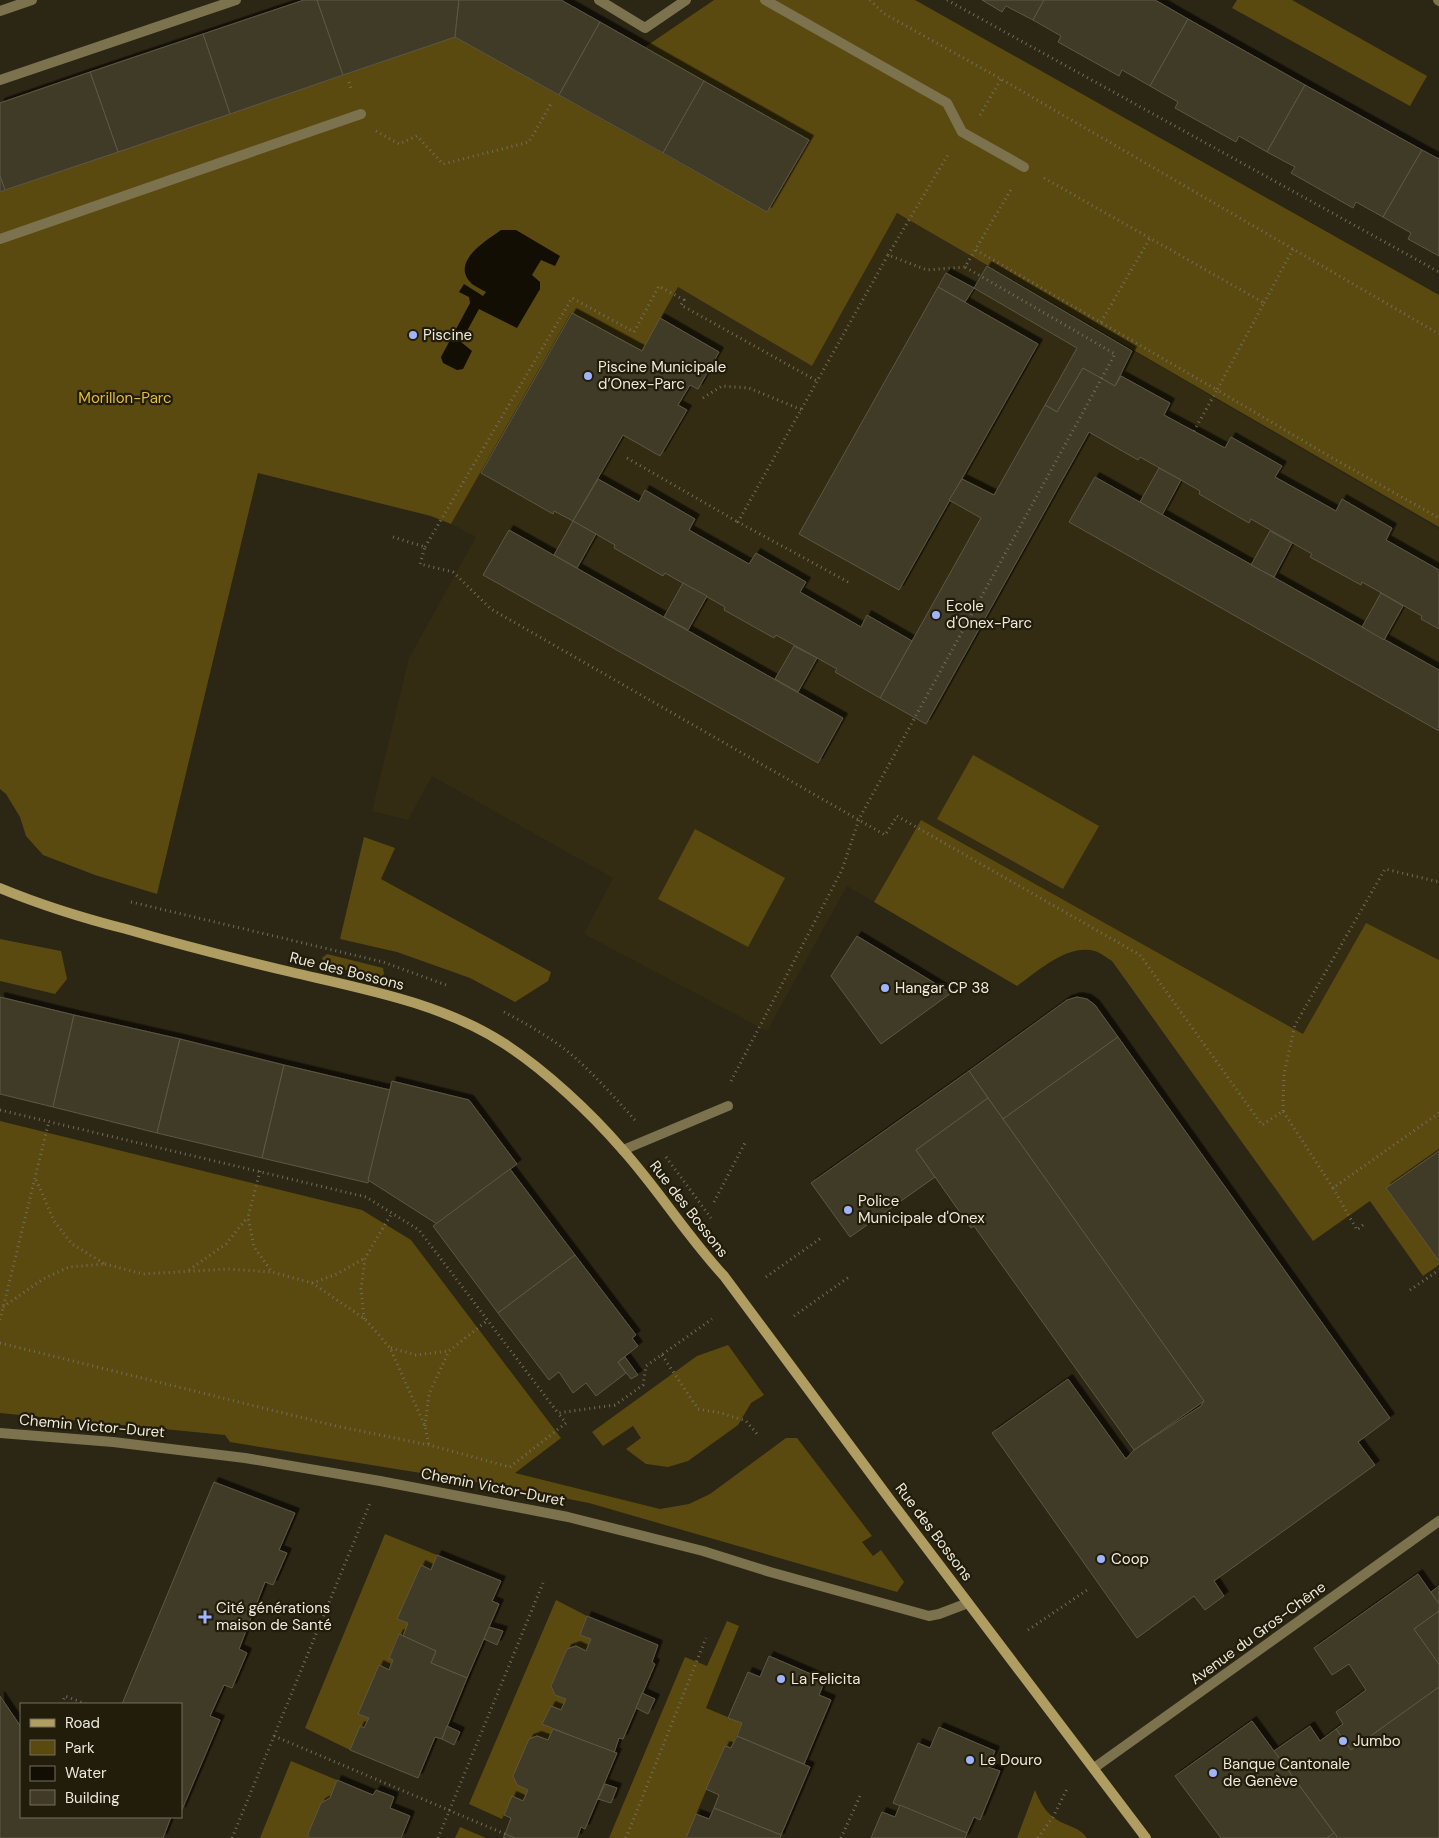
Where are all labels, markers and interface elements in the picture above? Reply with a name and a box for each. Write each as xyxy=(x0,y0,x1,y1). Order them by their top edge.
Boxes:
place label: Piscine xyxy=(423,325,472,345)
marker: Piscine xyxy=(407,329,419,341)
place label: Piscine Municipale d’Onex-Parc xyxy=(598,357,726,394)
marker: Piscine Municipale d’Onex-Parc xyxy=(582,370,594,382)
park label: Morillon-Parc xyxy=(78,388,172,408)
place label: Ecole d'Onex-Parc xyxy=(946,596,1032,633)
marker: Ecole d'Onex-Parc xyxy=(930,609,942,621)
street label: Rue des Bossons xyxy=(288,947,406,995)
place label: Hangar CP 38 xyxy=(895,978,990,998)
marker: Hangar CP 38 xyxy=(879,982,891,994)
street label: Rue des Bossons xyxy=(645,1157,733,1261)
place label: Police Municipale d'Onex xyxy=(858,1191,985,1228)
marker: Police Municipale d'Onex xyxy=(842,1204,854,1216)
street label: Chemin Victor-Duret xyxy=(18,1410,166,1442)
street label: Chemin Victor-Duret xyxy=(419,1463,567,1511)
street label: Rue des Bossons xyxy=(891,1479,977,1585)
place label: Coop xyxy=(1111,1549,1149,1569)
marker: Coop xyxy=(1095,1553,1107,1565)
street label: Avenue du Gros-Chêne xyxy=(1186,1577,1330,1689)
place label: Cité générations maison de Santé xyxy=(216,1598,332,1635)
marker: Cité générations maison de Santé xyxy=(198,1610,212,1624)
place label: La Felicita xyxy=(791,1669,860,1689)
marker: La Felicita xyxy=(775,1673,787,1685)
legend xyxy=(20,1703,182,1818)
text: Road xyxy=(65,1713,100,1733)
place label: Jumbo xyxy=(1353,1731,1401,1751)
marker: Jumbo xyxy=(1337,1735,1349,1747)
text: Park xyxy=(65,1738,95,1758)
place label: Le Douro xyxy=(980,1750,1042,1770)
marker: Le Douro xyxy=(964,1754,976,1766)
place label: Banque Cantonale de Genève xyxy=(1223,1754,1350,1791)
text: Water xyxy=(65,1763,107,1783)
marker: Banque Cantonale de Genève xyxy=(1207,1767,1219,1779)
text: Building xyxy=(65,1788,120,1808)

